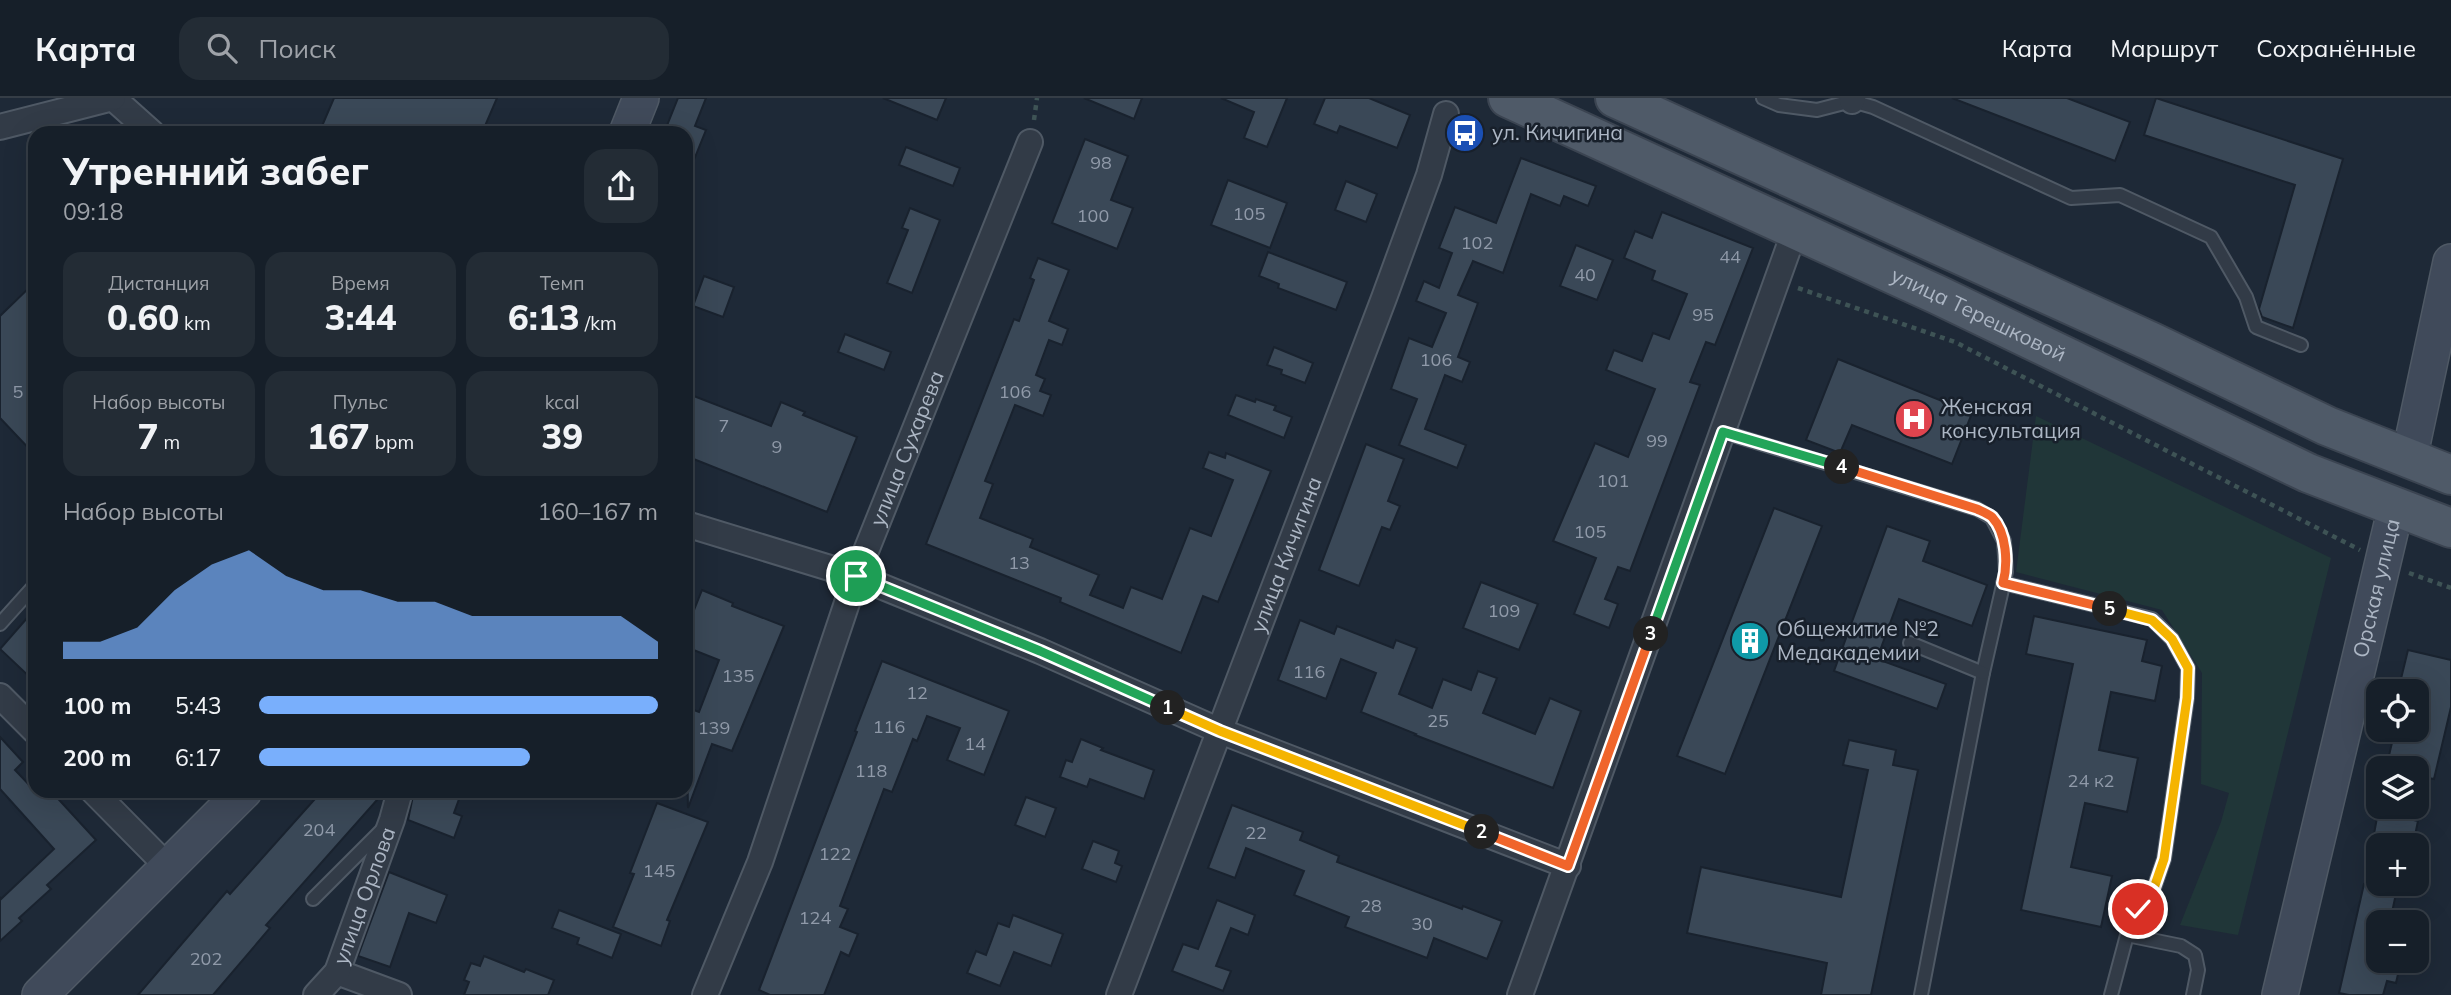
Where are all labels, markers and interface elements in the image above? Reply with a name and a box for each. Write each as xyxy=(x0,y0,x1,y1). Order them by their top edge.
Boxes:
search box xyxy=(179,17,669,80)
text: Карта xyxy=(35,28,137,69)
icon: search xyxy=(203,29,241,67)
text: Поиск xyxy=(259,32,336,65)
text: Карта xyxy=(2002,33,2072,63)
text: Маршрут xyxy=(2110,33,2218,63)
text: Сохранённые xyxy=(2256,33,2416,63)
bus stop icon: ул. Кичигина xyxy=(1444,112,1486,154)
place label: ул. Кичигина xyxy=(1492,119,1623,145)
text: Утренний забег xyxy=(63,147,369,195)
button: share xyxy=(584,149,658,223)
house number: 98 xyxy=(1090,151,1112,174)
text: 09:18 xyxy=(63,197,123,226)
house number: 105 xyxy=(1233,202,1265,225)
house number: 100 xyxy=(1077,204,1109,227)
house number: 102 xyxy=(1461,231,1493,254)
house number: 44 xyxy=(1719,245,1741,268)
street label: улица Терешковой xyxy=(1887,261,2071,367)
house number: 40 xyxy=(1574,263,1596,286)
text: Дистанция xyxy=(108,271,209,295)
text: Время xyxy=(331,271,390,295)
text: Темп xyxy=(540,271,584,295)
text: 0.60 xyxy=(107,295,179,339)
text: 3:44 xyxy=(324,295,397,339)
text: 6:13 xyxy=(508,295,580,339)
house number: 95 xyxy=(1692,303,1714,326)
text: km xyxy=(179,311,211,335)
text: /km xyxy=(580,311,617,335)
house number: 106 xyxy=(1420,348,1452,371)
street label: улица Сухарева xyxy=(863,367,949,530)
house number: 5 xyxy=(13,380,24,403)
house number: 106 xyxy=(999,380,1031,403)
text: Набор высоты xyxy=(92,390,225,414)
text: Пульс xyxy=(333,390,388,414)
text: kcal xyxy=(545,390,580,414)
place label: Женская консультация xyxy=(1941,393,2081,443)
hospital icon: Женская консультация xyxy=(1893,398,1935,440)
text: 7 xyxy=(137,414,159,458)
text: 167 xyxy=(307,414,370,458)
text: 39 xyxy=(541,414,583,458)
house number: 7 xyxy=(719,414,729,437)
house number: 99 xyxy=(1646,429,1668,452)
text: m xyxy=(159,430,180,454)
text: bpm xyxy=(370,430,414,454)
house number: 9 xyxy=(772,435,782,458)
pin: 4 xyxy=(1825,450,1860,484)
text: 4 xyxy=(1836,454,1847,478)
house number: 101 xyxy=(1597,469,1629,492)
street label: улица Кичигина xyxy=(1244,473,1327,636)
text: Набор высоты xyxy=(63,497,224,526)
text: 160–167 m xyxy=(537,497,658,526)
street label: Орская улица xyxy=(2347,516,2405,660)
house number: 105 xyxy=(1574,520,1606,543)
pin xyxy=(826,546,886,606)
house number: 13 xyxy=(1008,551,1030,574)
icon: arrive xyxy=(837,557,875,595)
pin: 5 xyxy=(2092,592,2128,626)
text: 5 xyxy=(2104,596,2115,620)
house number: 109 xyxy=(1488,599,1520,622)
place label: Общежитие №2 Медакадемии xyxy=(1777,615,1939,665)
pin: 3 xyxy=(1634,616,1668,652)
building icon: Общежитие №2 Медакадемии xyxy=(1729,620,1771,662)
text: 3 xyxy=(1645,621,1656,645)
house number: 116 xyxy=(1293,660,1325,683)
house number: 135 xyxy=(722,664,754,687)
map controls xyxy=(2366,679,2429,973)
button: locate xyxy=(2366,679,2429,742)
house number: 12 xyxy=(906,681,928,704)
pin: 1 xyxy=(1150,690,1186,726)
text: 100 m xyxy=(63,691,131,720)
text: 5:43 xyxy=(175,691,222,720)
text: 1 xyxy=(1162,695,1173,719)
house number: 25 xyxy=(1427,709,1449,732)
house number: 116 xyxy=(873,715,905,738)
house number: 139 xyxy=(698,716,730,739)
house number: 14 xyxy=(964,732,986,755)
text: 200 m xyxy=(63,743,131,772)
text: 6:17 xyxy=(175,743,222,772)
button: layers xyxy=(2366,756,2429,819)
house number: 118 xyxy=(855,759,887,782)
house number: 24 к2 xyxy=(2068,769,2114,792)
pin: 2 xyxy=(1464,814,1500,850)
house number: 204 xyxy=(303,818,335,841)
text: 2 xyxy=(1476,819,1487,843)
house number: 22 xyxy=(1245,821,1267,844)
street label: улица Орлова xyxy=(327,823,400,968)
button: + xyxy=(2366,833,2429,896)
house number: 122 xyxy=(819,842,851,865)
house number: 145 xyxy=(643,859,675,882)
pin xyxy=(2108,879,2168,939)
icon: check xyxy=(2119,890,2157,928)
house number: 28 xyxy=(1360,894,1382,917)
house number: 124 xyxy=(799,906,831,929)
button: − xyxy=(2366,910,2429,973)
house number: 30 xyxy=(1411,912,1433,935)
house number: 202 xyxy=(190,947,222,970)

